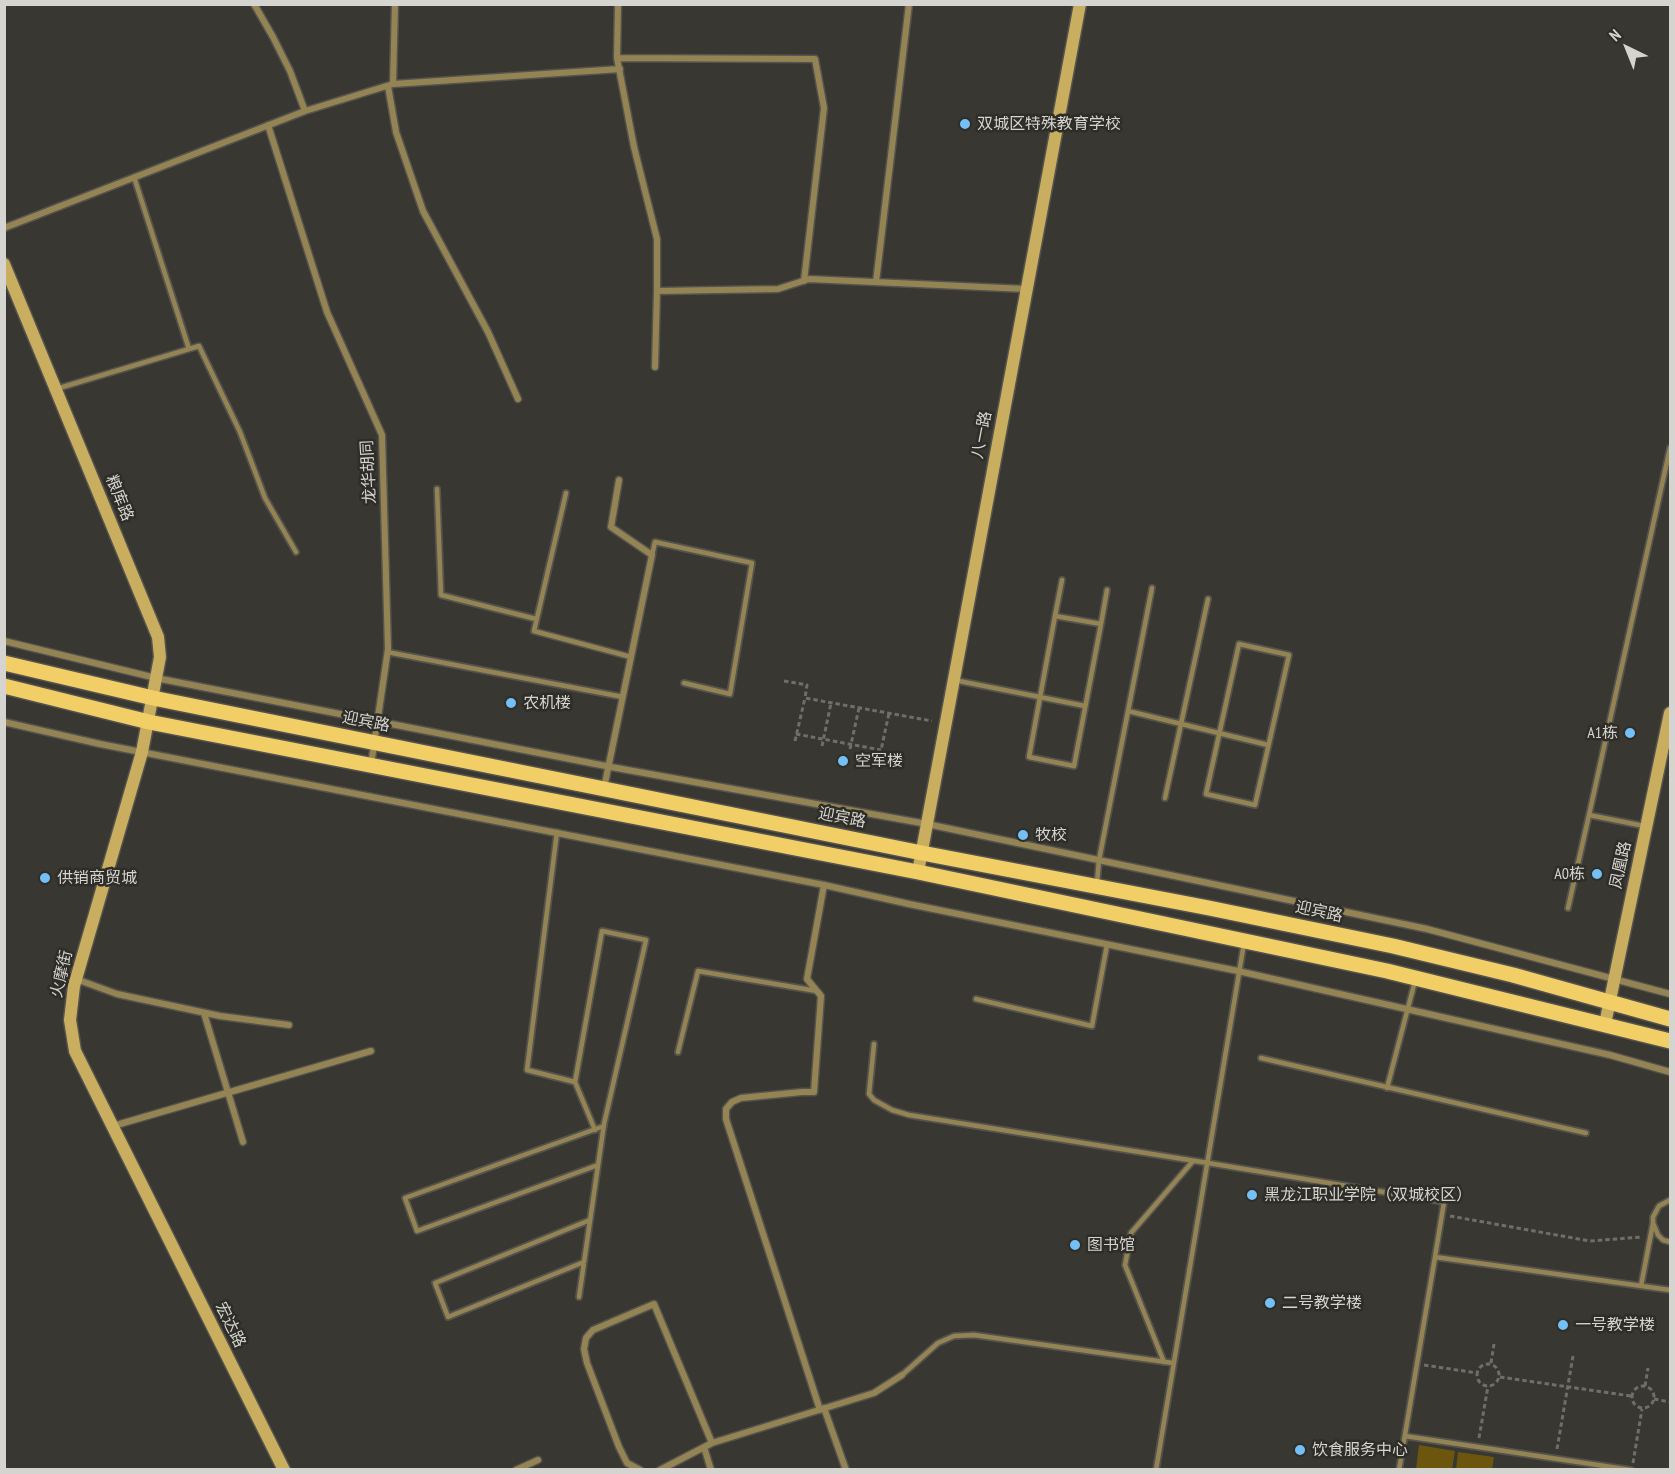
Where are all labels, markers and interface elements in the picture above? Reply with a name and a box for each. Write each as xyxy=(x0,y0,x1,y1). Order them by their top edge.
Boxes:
north arrow xyxy=(1597,18,1657,78)
text: N xyxy=(1605,25,1625,45)
place label: 双城区特殊教育学校 xyxy=(977,114,1121,134)
marker: 双城区特殊教育学校 xyxy=(958,117,972,131)
street label: 八一路 xyxy=(968,410,996,460)
street label: 龙华胡同 xyxy=(358,440,380,504)
street label: 粮库路 xyxy=(101,472,137,524)
place label: 农机楼 xyxy=(523,693,571,713)
marker: 农机楼 xyxy=(504,696,518,710)
street label: 迎宾路 xyxy=(341,708,391,736)
place label: A1栋 xyxy=(1587,723,1618,743)
marker: A1栋 xyxy=(1623,726,1637,740)
place label: 空军楼 xyxy=(855,751,903,771)
marker: 空军楼 xyxy=(836,754,850,768)
street label: 迎宾路 xyxy=(817,804,867,832)
place label: 牧校 xyxy=(1035,825,1067,845)
marker: 牧校 xyxy=(1016,828,1030,842)
street label: 凤凰路 xyxy=(1607,840,1635,890)
place label: A0栋 xyxy=(1554,864,1585,884)
marker: A0栋 xyxy=(1590,867,1604,881)
place label: 供销商贸城 xyxy=(57,868,137,888)
marker: 供销商贸城 xyxy=(38,871,52,885)
street label: 迎宾路 xyxy=(1294,898,1344,926)
street label: 火摩街 xyxy=(47,948,77,1000)
place label: 黑龙江职业学院（双城校区） xyxy=(1264,1185,1472,1205)
marker: 黑龙江职业学院（双城校区） xyxy=(1245,1188,1259,1202)
place label: 图书馆 xyxy=(1087,1235,1135,1255)
marker: 图书馆 xyxy=(1068,1238,1082,1252)
place label: 二号教学楼 xyxy=(1282,1293,1362,1313)
marker: 二号教学楼 xyxy=(1263,1296,1277,1310)
street label: 宏达路 xyxy=(211,1299,249,1351)
place label: 一号教学楼 xyxy=(1575,1315,1655,1335)
marker: 一号教学楼 xyxy=(1556,1318,1570,1332)
place label: 饮食服务中心 xyxy=(1312,1440,1408,1460)
marker: 饮食服务中心 xyxy=(1293,1443,1307,1457)

